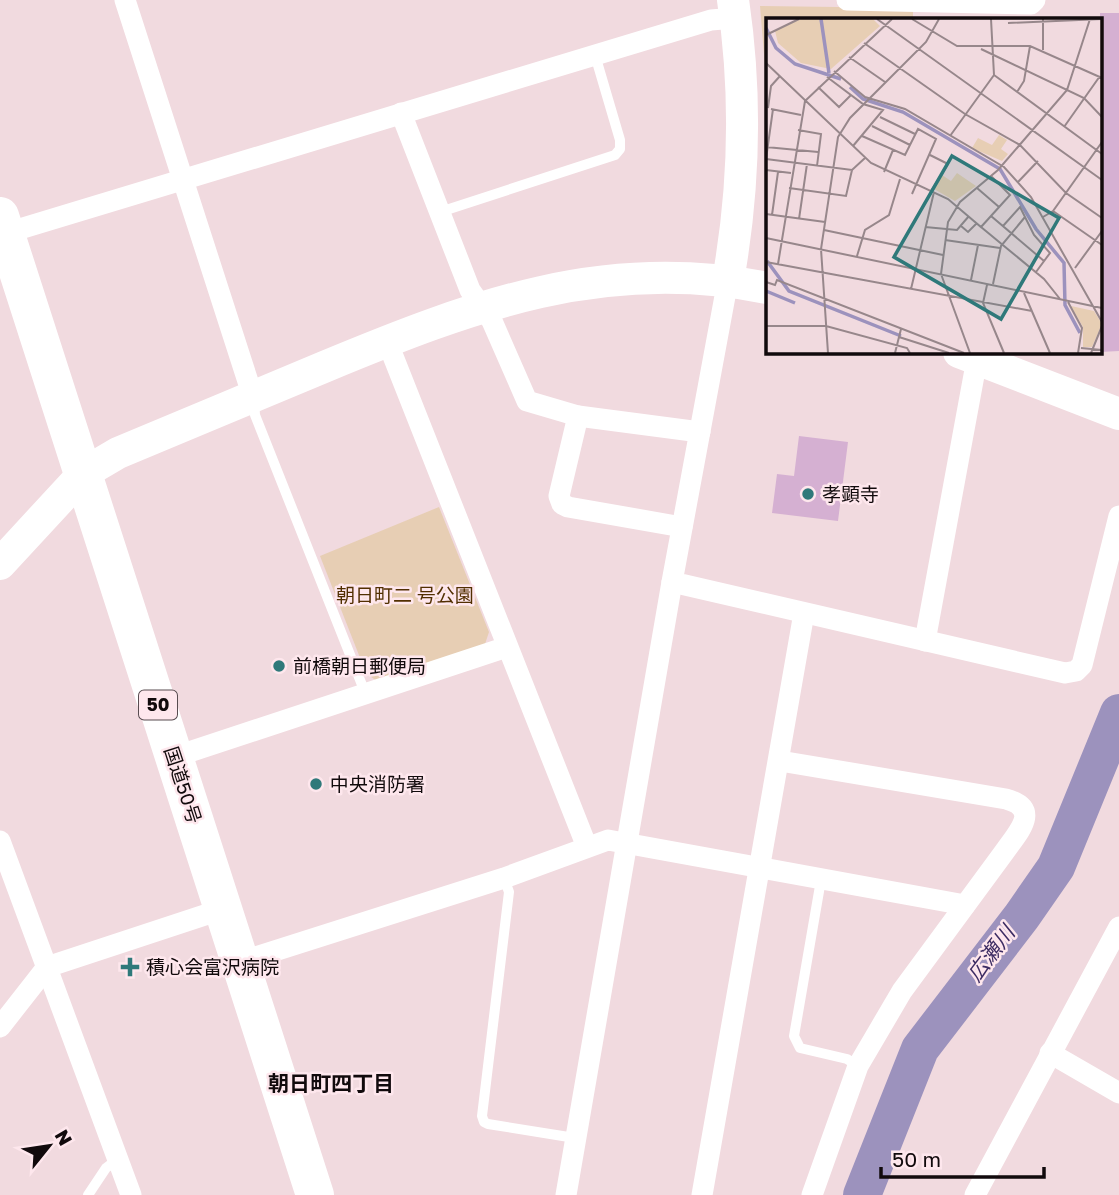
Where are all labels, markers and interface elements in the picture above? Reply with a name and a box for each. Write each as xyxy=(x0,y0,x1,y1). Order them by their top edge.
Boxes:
inset map xyxy=(766,18,1102,354)
place label: 孝顕寺 xyxy=(822,482,879,505)
marker: 孝顕寺 xyxy=(800,486,816,502)
park label: 朝日町二 号公園 xyxy=(336,583,474,606)
place label: 前橋朝日郵便局 xyxy=(293,654,426,677)
marker: 前橋朝日郵便局 xyxy=(271,658,287,674)
road number: 50 xyxy=(139,690,177,720)
street label: 国道50号 xyxy=(160,743,207,826)
place label: 中央消防署 xyxy=(330,772,425,795)
marker: 中央消防署 xyxy=(308,776,324,792)
water label: 広瀬川 xyxy=(961,919,1021,986)
place label: 積心会富沢病院 xyxy=(146,955,279,978)
marker: 積心会富沢病院 xyxy=(120,957,140,977)
district label: 朝日町四丁目 xyxy=(268,1070,394,1096)
north arrow xyxy=(14,1111,84,1181)
text: N xyxy=(51,1125,78,1149)
scale bar xyxy=(881,1136,1044,1180)
text: 50 m xyxy=(892,1146,941,1172)

